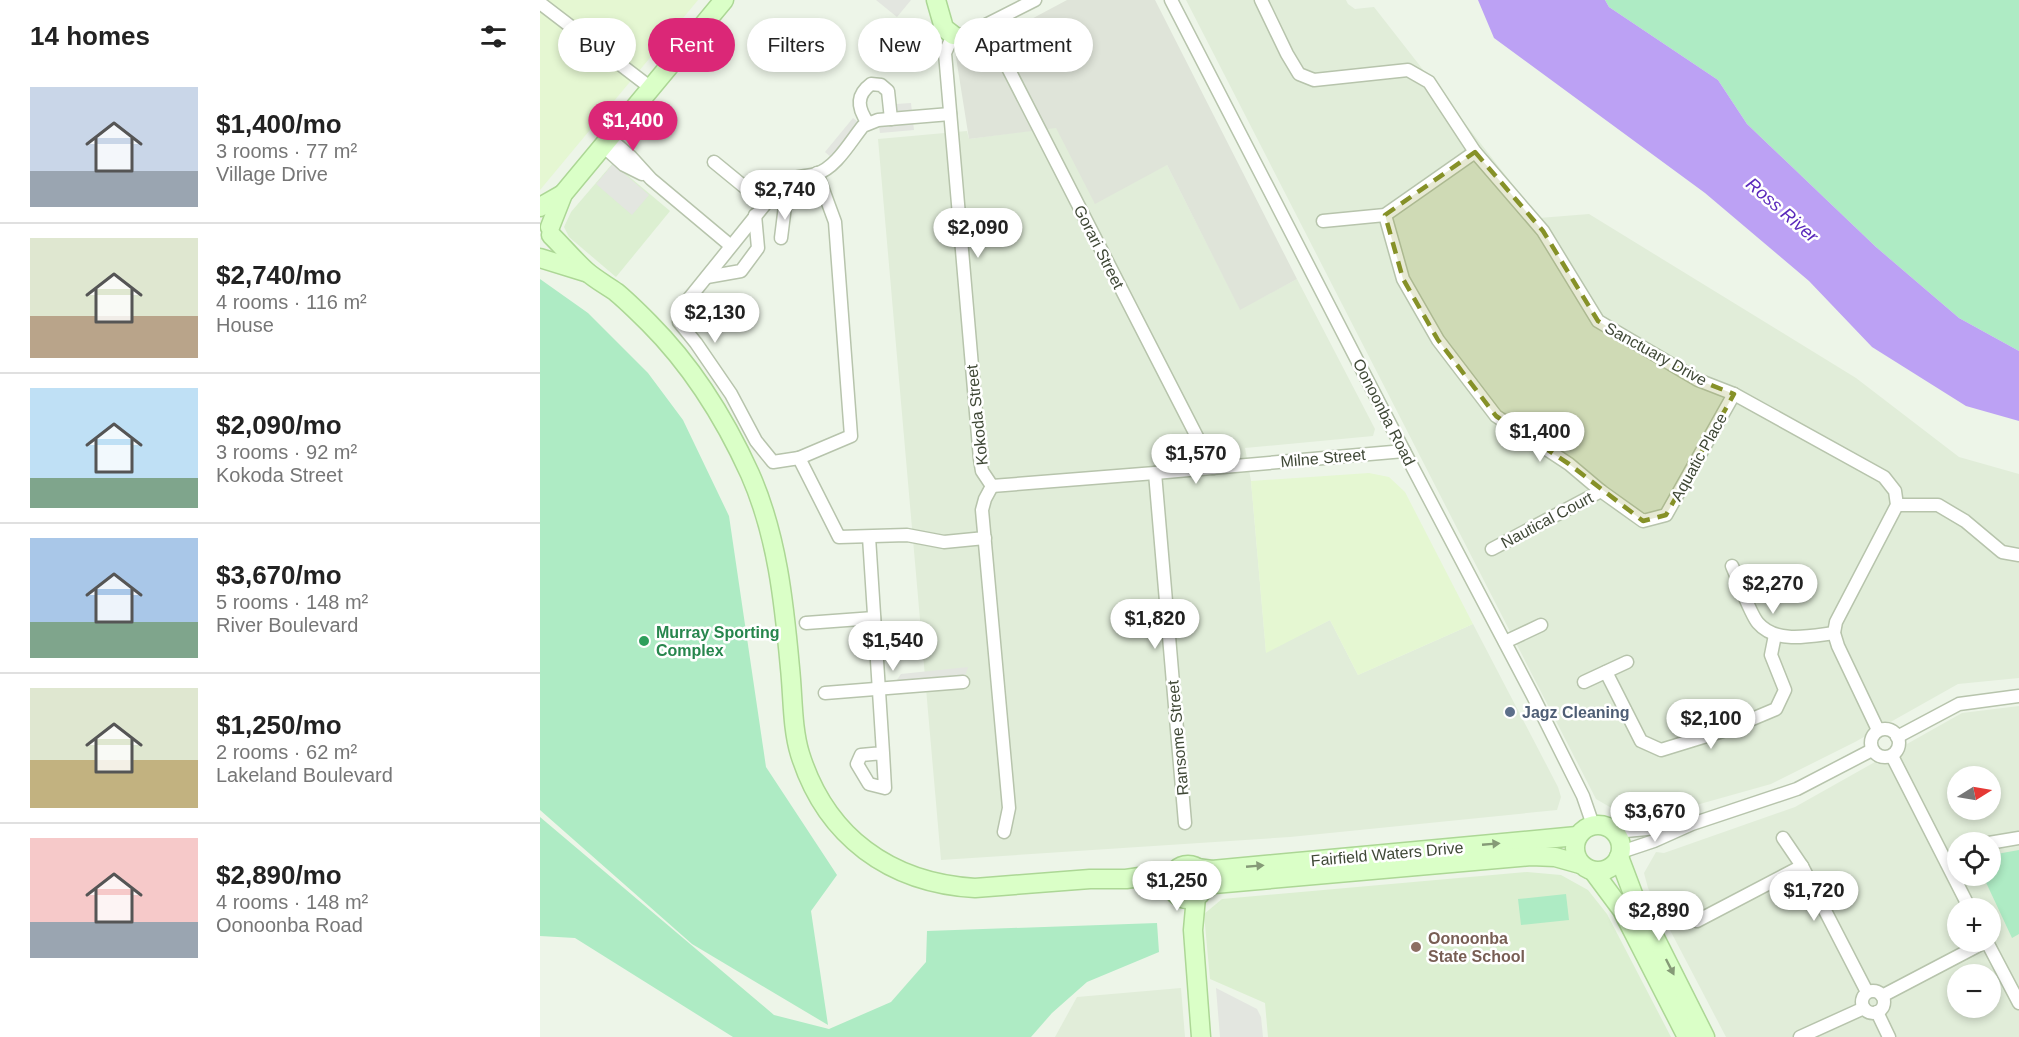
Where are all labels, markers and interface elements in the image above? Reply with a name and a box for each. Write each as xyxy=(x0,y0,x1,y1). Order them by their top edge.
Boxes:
chip: Buy xyxy=(558,18,636,72)
chip: Rent xyxy=(648,18,735,72)
chip: Filters xyxy=(747,18,846,72)
chip: New xyxy=(858,18,942,72)
chip: Apartment xyxy=(954,18,1093,72)
icon: filters xyxy=(477,20,510,53)
text: 14 homes xyxy=(30,21,150,51)
pin: $1,400 xyxy=(584,101,682,152)
text: $1,400/mo xyxy=(216,109,342,139)
text: $1,400 xyxy=(602,109,664,131)
icon: home xyxy=(78,111,150,183)
text: 3 rooms · 77 m² xyxy=(216,140,357,162)
text: Village Drive xyxy=(216,163,328,185)
pin: $2,740 xyxy=(736,170,834,221)
water label: Ross River xyxy=(1742,174,1823,247)
text: $2,740 xyxy=(754,178,816,200)
street label: Gorari Street xyxy=(1071,202,1128,292)
pin: $2,090 xyxy=(929,208,1027,259)
text: $2,090 xyxy=(947,216,1009,238)
text: $2,740/mo xyxy=(216,260,342,290)
icon: home xyxy=(78,262,150,334)
text: 4 rooms · 116 m² xyxy=(216,291,367,313)
pin: $2,130 xyxy=(666,293,764,344)
text: $2,130 xyxy=(684,301,746,323)
text: House xyxy=(216,314,274,336)
street label: Sanctuary Drive xyxy=(1602,319,1710,389)
street label: Oonoonba Road xyxy=(1350,356,1418,468)
street label: Kokoda Street xyxy=(963,363,991,466)
text: $2,090/mo xyxy=(216,410,342,440)
street label: Aquatic Place xyxy=(1668,410,1730,504)
icon: home xyxy=(78,412,150,484)
pin: $1,400 xyxy=(1491,412,1589,463)
text: $1,400 xyxy=(1509,420,1571,442)
pin: $1,570 xyxy=(1147,434,1245,485)
text: 3 rooms · 92 m² xyxy=(216,441,357,463)
text: $1,570 xyxy=(1165,442,1227,464)
street label: Milne Street xyxy=(1280,446,1367,470)
text: Kokoda Street xyxy=(216,464,343,486)
street label: Nautical Court xyxy=(1498,488,1596,551)
text: $3,670/mo xyxy=(216,560,342,590)
icon: home xyxy=(78,562,150,634)
pin: $2,270 xyxy=(1724,564,1822,615)
text: $2,270 xyxy=(1742,572,1804,594)
text: 5 rooms · 148 m² xyxy=(216,591,368,613)
pin: $1,820 xyxy=(1106,599,1204,650)
text: $1,820 xyxy=(1124,607,1186,629)
text: River Boulevard xyxy=(216,614,358,636)
pin: $1,540 xyxy=(844,621,942,672)
place label: Murray Sporting Complex xyxy=(656,624,780,659)
text: $1,540 xyxy=(862,629,924,651)
marker: Murray Sporting Complex xyxy=(637,634,651,648)
street label: Ransome Street xyxy=(1164,679,1192,796)
pin: $2,100 xyxy=(1662,699,1760,750)
place label: Jagz Cleaning xyxy=(1522,704,1630,721)
marker: Jagz Cleaning xyxy=(1503,705,1517,719)
text: $2,100 xyxy=(1680,707,1742,729)
text: $1,250/mo xyxy=(216,710,342,740)
icon: home xyxy=(78,712,150,784)
text: 2 rooms · 62 m² xyxy=(216,741,357,763)
text: Lakeland Boulevard xyxy=(216,764,393,786)
north arrow xyxy=(1947,766,2001,820)
map controls xyxy=(1947,766,2001,1018)
pin: $3,670 xyxy=(1606,792,1704,843)
text: $3,670 xyxy=(1624,800,1686,822)
button: locate xyxy=(1947,832,2001,886)
street label: Fairfield Waters Drive xyxy=(1310,839,1464,869)
one-way arrow xyxy=(1482,839,1501,849)
text: $2,890/mo xyxy=(216,860,342,890)
pin: $1,250 xyxy=(1128,861,1226,912)
one-way arrow xyxy=(1246,861,1265,871)
icon: home xyxy=(78,862,150,934)
text: $1,250 xyxy=(1146,869,1208,891)
pin: $1,720 xyxy=(1765,871,1863,922)
text: $1,720 xyxy=(1783,879,1845,901)
text: 4 rooms · 148 m² xyxy=(216,891,368,913)
pin: $2,890 xyxy=(1610,891,1708,942)
button: + xyxy=(1947,898,2001,952)
text: $2,890 xyxy=(1628,899,1690,921)
text: Oonoonba Road xyxy=(216,914,363,936)
place label: Oonoonba State School xyxy=(1428,930,1525,965)
marker: Oonoonba State School xyxy=(1409,940,1423,954)
one-way arrow xyxy=(1665,959,1675,976)
button: − xyxy=(1947,964,2001,1018)

